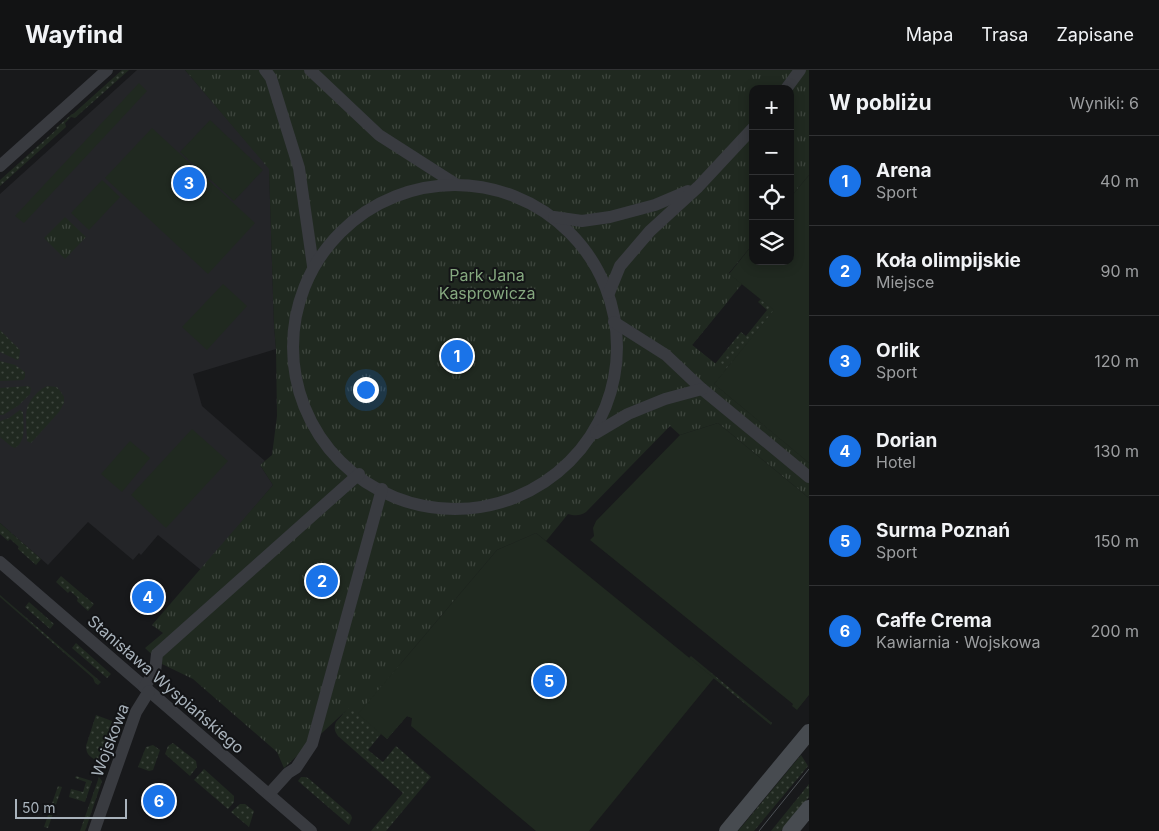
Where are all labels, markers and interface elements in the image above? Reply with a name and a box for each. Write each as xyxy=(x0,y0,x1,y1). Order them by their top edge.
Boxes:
text: Wayfind xyxy=(25,20,123,49)
text: Mapa xyxy=(906,24,953,45)
text: Trasa xyxy=(981,24,1028,45)
text: Zapisane xyxy=(1056,24,1134,45)
map controls xyxy=(749,85,794,265)
button: + xyxy=(749,85,794,130)
text: W pobliżu xyxy=(829,90,932,115)
text: Wyniki: 6 xyxy=(1069,93,1139,113)
button: − xyxy=(749,130,794,175)
text: Arena xyxy=(876,159,932,182)
pin: 3 xyxy=(173,164,205,202)
text: 1 xyxy=(842,171,848,191)
text: 40 m xyxy=(1100,171,1139,191)
button: locate xyxy=(749,175,794,220)
text: Sport xyxy=(876,182,917,202)
button: layers xyxy=(749,220,794,265)
text: Koła olimpijskie xyxy=(876,249,1021,272)
text: 2 xyxy=(840,261,850,281)
text: 90 m xyxy=(1100,261,1139,281)
park label: Park Jana Kasprowicza xyxy=(439,265,535,303)
text: Miejsce xyxy=(876,272,934,292)
pin: 1 xyxy=(441,337,473,375)
text: Orlik xyxy=(876,339,920,362)
text: 3 xyxy=(840,351,850,371)
text: 120 m xyxy=(1094,351,1139,371)
text: Sport xyxy=(876,362,917,382)
your location xyxy=(353,377,379,403)
text: Dorian xyxy=(876,429,937,452)
text: 4 xyxy=(840,441,850,461)
text: 130 m xyxy=(1094,441,1139,461)
text: Hotel xyxy=(876,452,916,472)
text: Surma Poznań xyxy=(876,519,1010,542)
text: 5 xyxy=(840,531,850,551)
text: 150 m xyxy=(1094,531,1139,551)
text: Sport xyxy=(876,542,917,562)
pin: 2 xyxy=(306,562,338,600)
pin: 4 xyxy=(132,578,164,616)
text: Caffe Crema xyxy=(876,609,992,632)
street label: Stanisława Wyspiańskiego xyxy=(84,611,248,757)
text: 6 xyxy=(840,621,850,641)
text: 200 m xyxy=(1091,621,1139,641)
text: Kawiarnia · Wojskowa xyxy=(876,632,1041,652)
pin: 5 xyxy=(533,662,565,700)
street label: Wojskowa xyxy=(87,701,133,779)
pin: 6 xyxy=(143,782,175,820)
scale bar xyxy=(15,796,128,819)
text: 50 m xyxy=(22,799,56,816)

